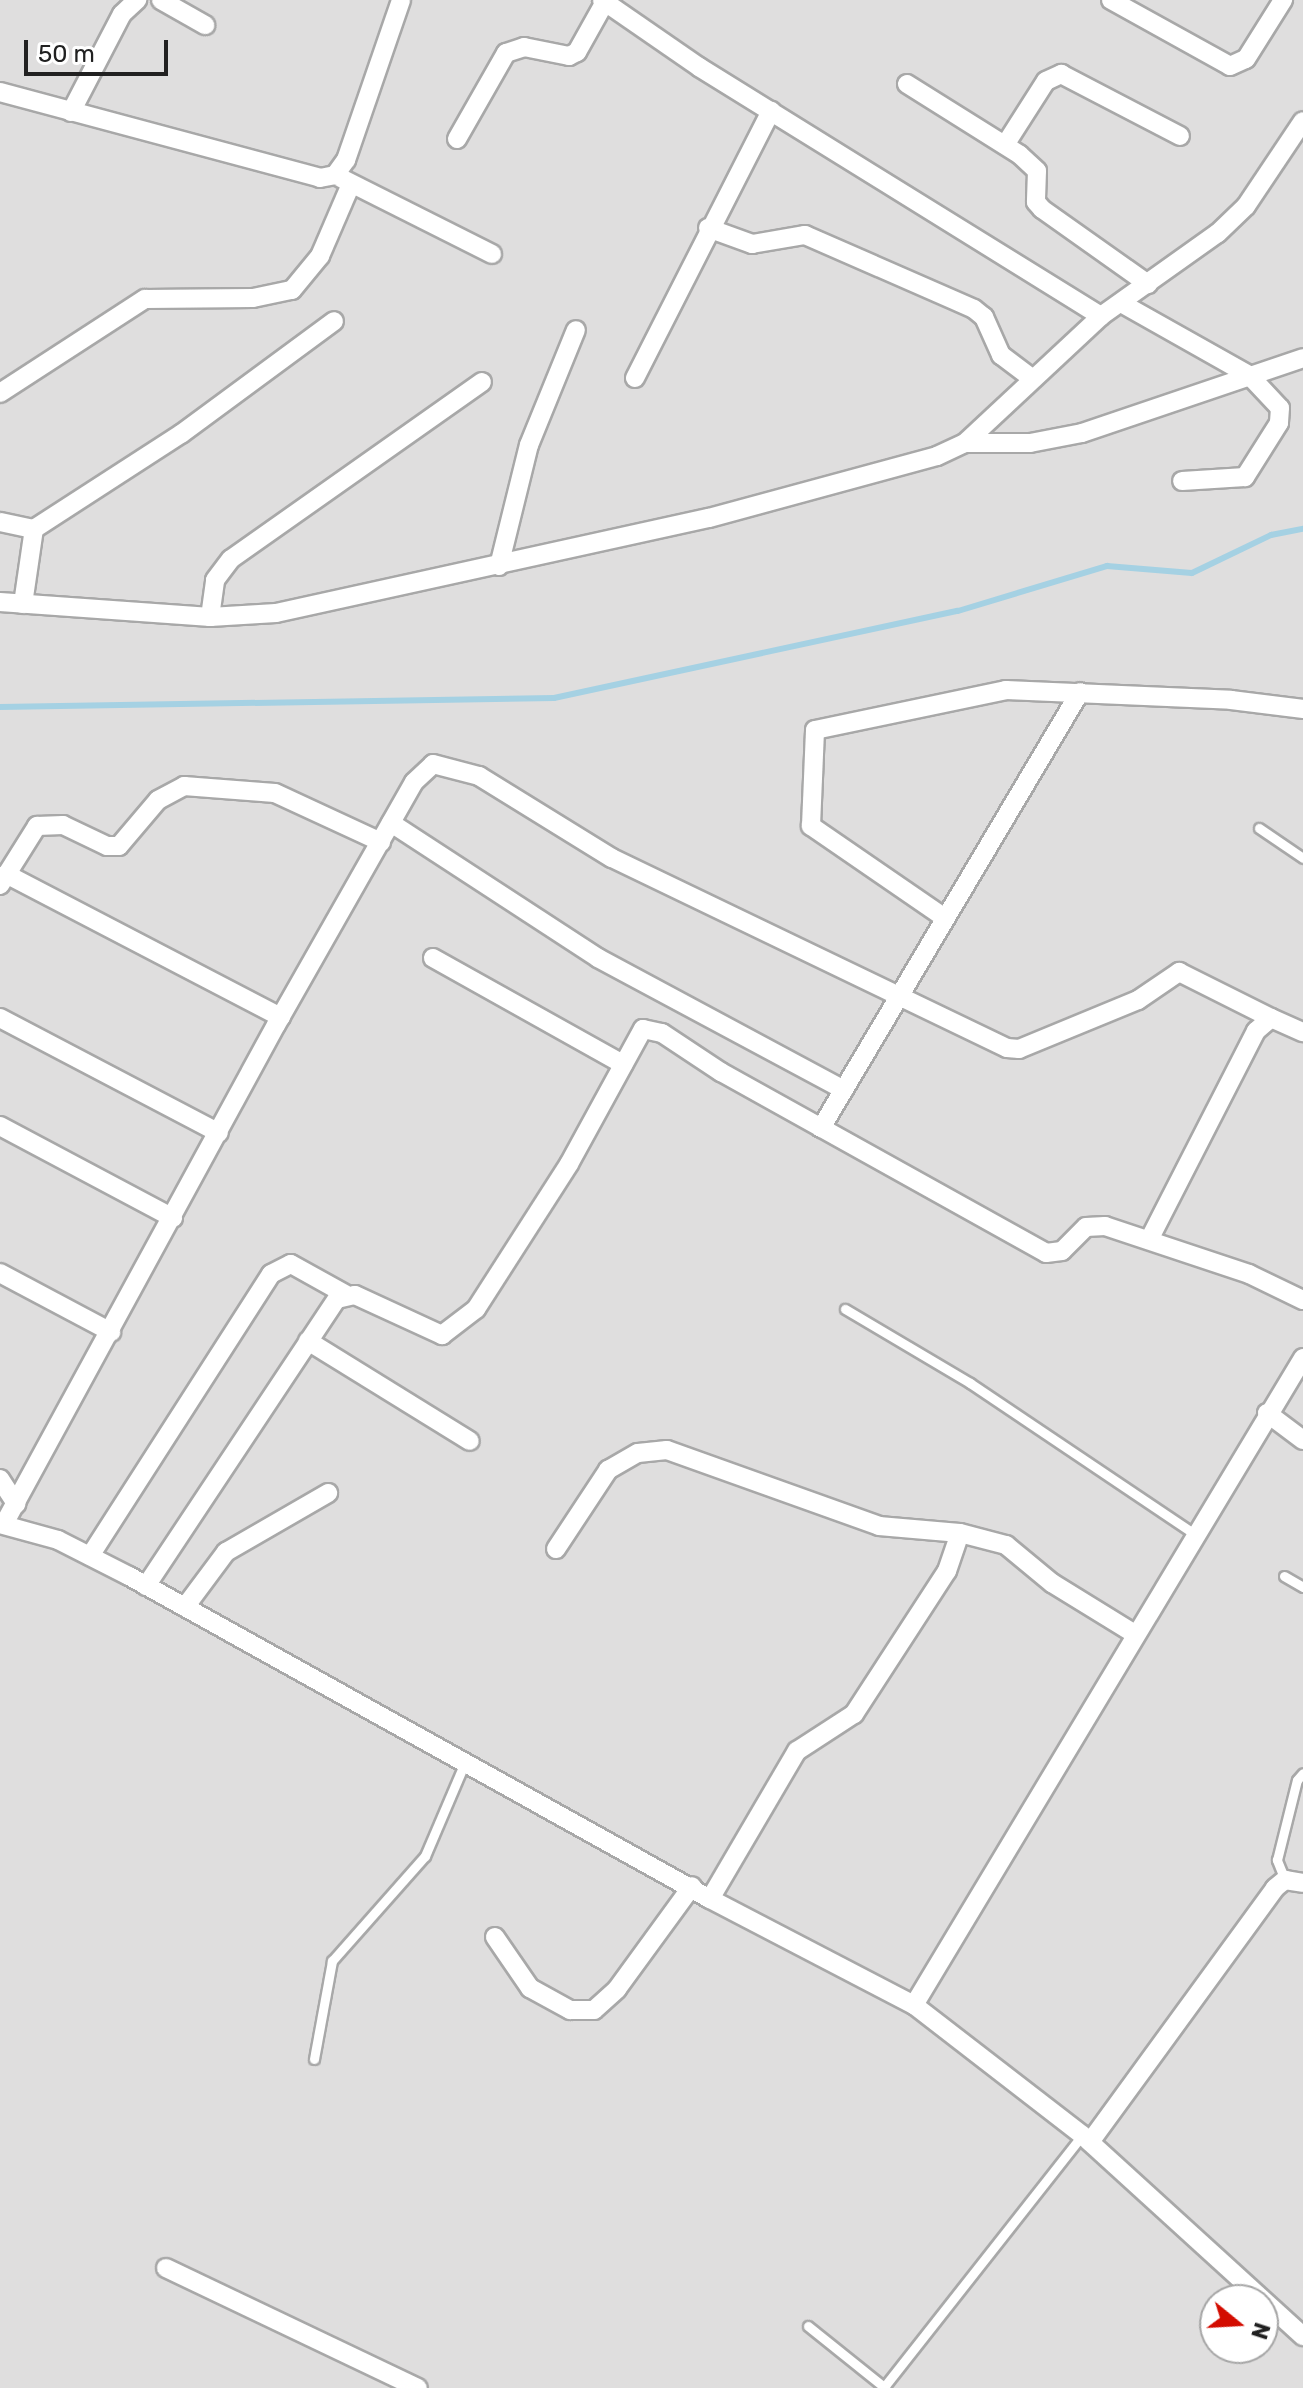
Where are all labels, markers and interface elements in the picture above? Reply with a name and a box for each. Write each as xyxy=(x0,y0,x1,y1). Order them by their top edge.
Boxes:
scale bar xyxy=(28,24,172,74)
text: 50 m xyxy=(38,40,95,68)
north arrow xyxy=(1199,2284,1279,2364)
text: N xyxy=(1245,2319,1276,2343)

